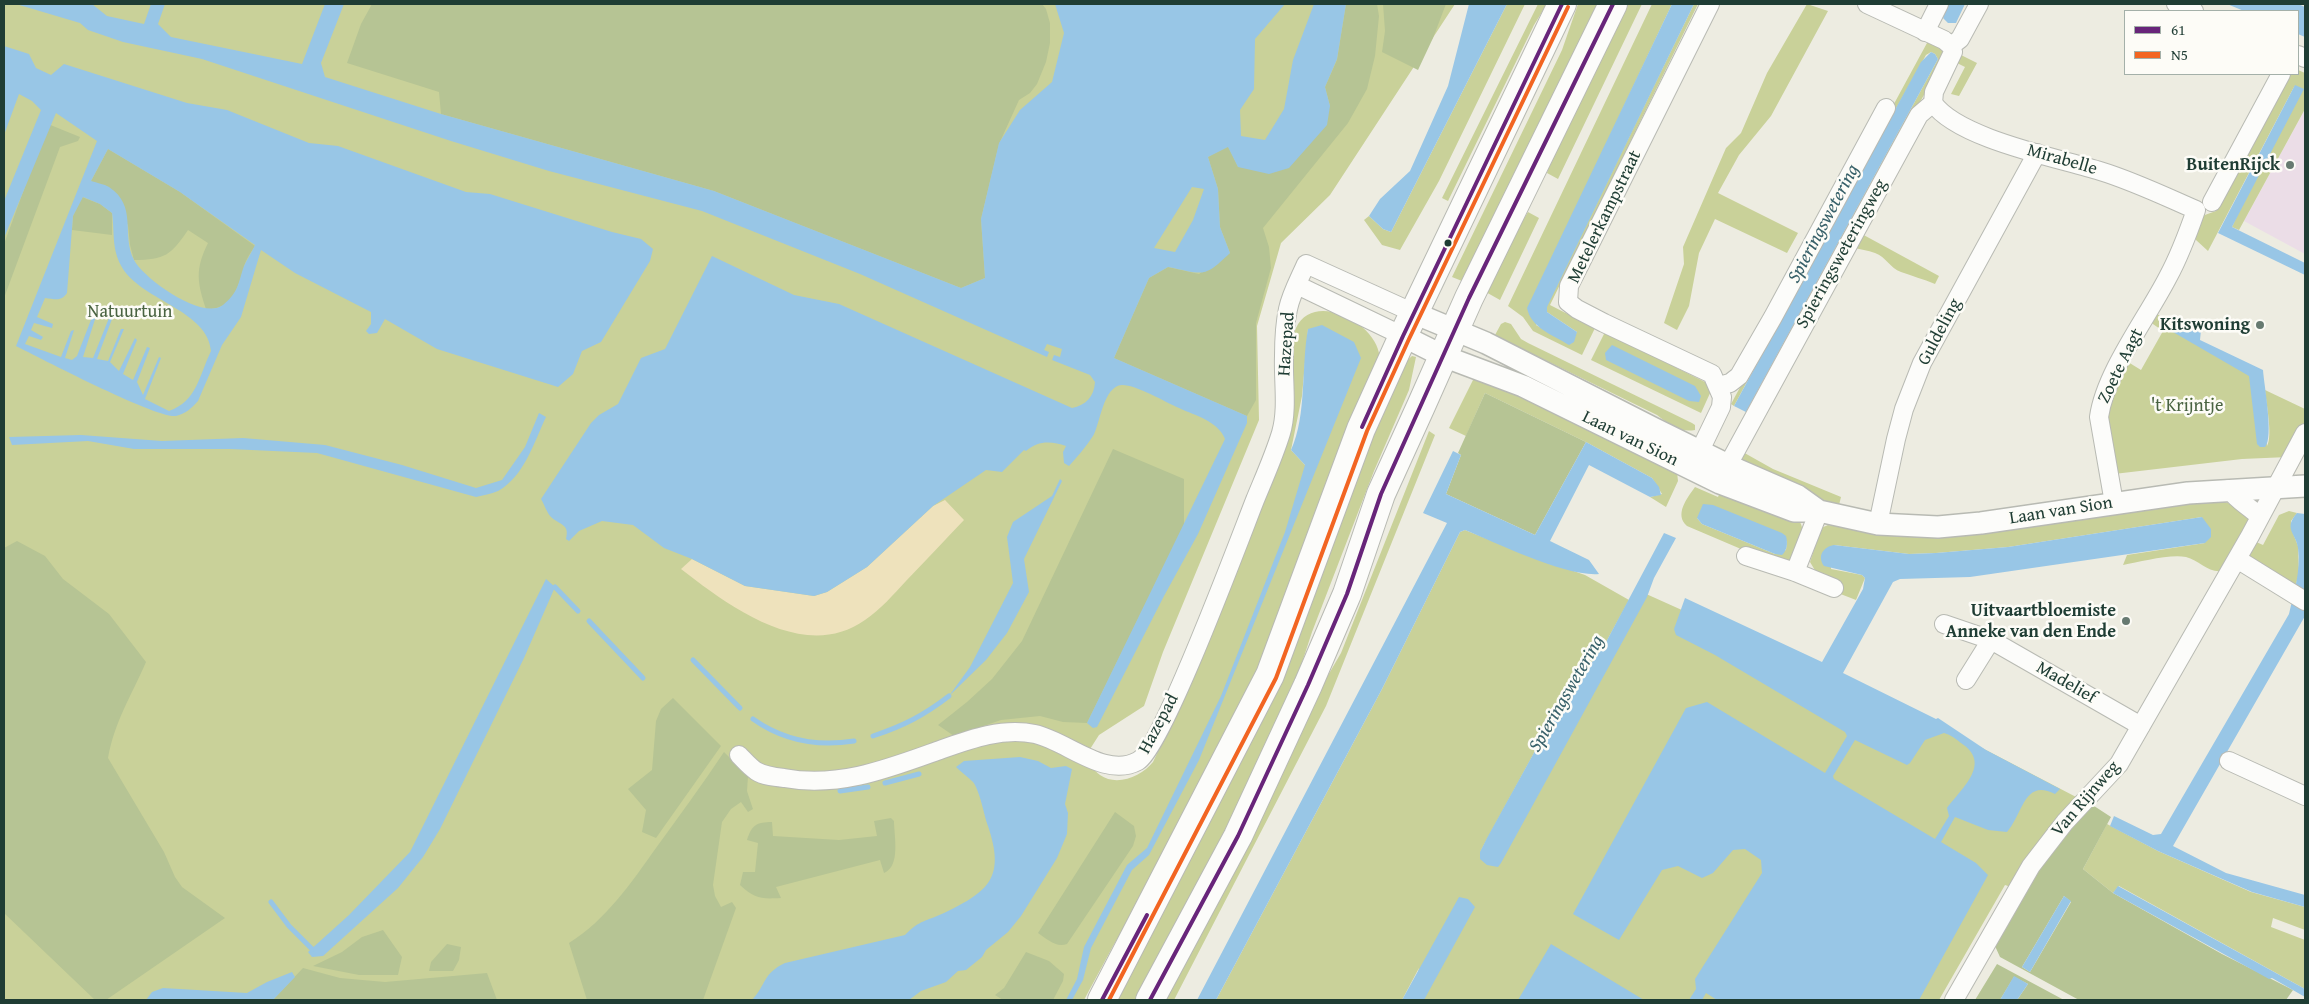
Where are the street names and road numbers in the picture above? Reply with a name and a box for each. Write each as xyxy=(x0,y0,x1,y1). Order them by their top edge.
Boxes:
street label: Mirabelle xyxy=(2024,140,2100,180)
street label: Metelerkampstraat xyxy=(1563,147,1647,287)
street label: Spieringsweteringweg xyxy=(1792,175,1892,333)
street label: Guldeling xyxy=(1913,295,1967,369)
street label: Hazepad xyxy=(1274,311,1300,377)
street label: Zoete Aagt xyxy=(2094,325,2148,407)
street label: Laan van Sion xyxy=(1578,406,1682,472)
street label: Laan van Sion xyxy=(2008,492,2114,530)
street label: Madelief xyxy=(2032,657,2100,709)
street label: Hazepad xyxy=(1134,690,1184,758)
street label: Van Rijnweg xyxy=(2047,757,2125,841)

